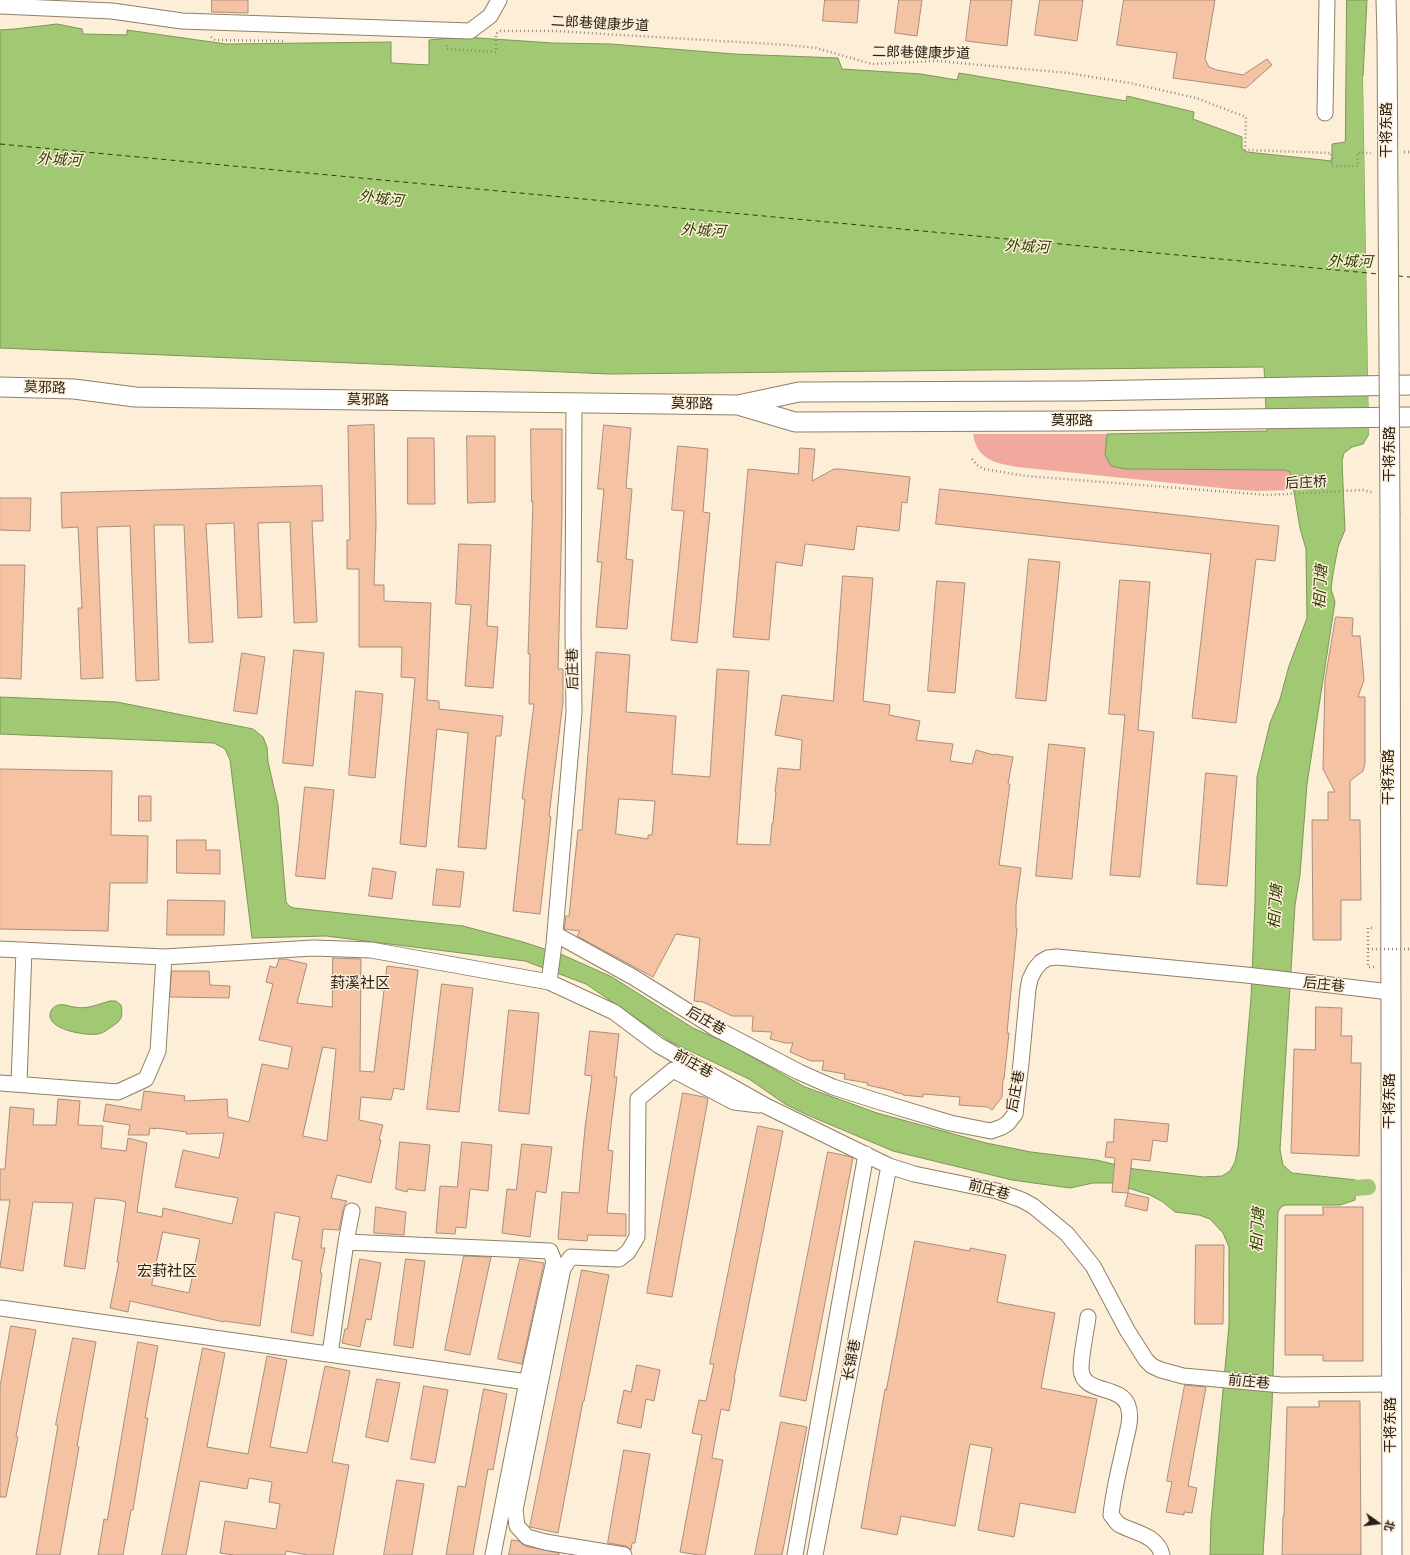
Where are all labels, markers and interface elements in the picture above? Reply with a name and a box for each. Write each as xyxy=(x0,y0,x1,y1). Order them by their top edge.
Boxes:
street label: 二郎巷健康步道 xyxy=(551,13,649,35)
street label: 二郎巷健康步道 xyxy=(872,44,970,62)
street label: 干将东路 xyxy=(1379,102,1395,158)
water label: 外城河 xyxy=(36,150,82,170)
water label: 外城河 xyxy=(358,187,404,211)
water label: 外城河 xyxy=(680,221,726,241)
water label: 外城河 xyxy=(1004,237,1050,257)
water label: 外城河 xyxy=(1327,253,1373,271)
street label: 莫邪路 xyxy=(24,379,66,397)
street label: 莫邪路 xyxy=(347,391,389,409)
street label: 莫邪路 xyxy=(671,395,713,413)
street label: 莫邪路 xyxy=(1051,413,1093,429)
street label: 干将东路 xyxy=(1382,426,1398,482)
street label: 后庄桥 xyxy=(1285,474,1327,492)
water label: 相门塘 xyxy=(1311,564,1331,610)
street label: 后庄巷 xyxy=(564,648,582,690)
street label: 干将东路 xyxy=(1381,749,1397,805)
water label: 相门塘 xyxy=(1265,884,1287,930)
street label: 后庄巷 xyxy=(1302,974,1346,996)
district label: 葑溪社区 xyxy=(330,975,390,993)
street label: 后庄巷 xyxy=(684,1003,728,1039)
street label: 前庄巷 xyxy=(671,1046,715,1082)
street label: 后庄巷 xyxy=(1004,1069,1028,1113)
street label: 干将东路 xyxy=(1382,1073,1398,1129)
street label: 前庄巷 xyxy=(967,1176,1011,1204)
water label: 相门塘 xyxy=(1248,1207,1268,1253)
district label: 宏葑社区 xyxy=(137,1263,197,1281)
street label: 长锦巷 xyxy=(840,1338,864,1382)
street label: 前庄巷 xyxy=(1227,1372,1271,1392)
street label: 干将东路 xyxy=(1383,1397,1399,1453)
north arrow xyxy=(1358,1503,1398,1543)
text: 北 xyxy=(1382,1519,1398,1533)

